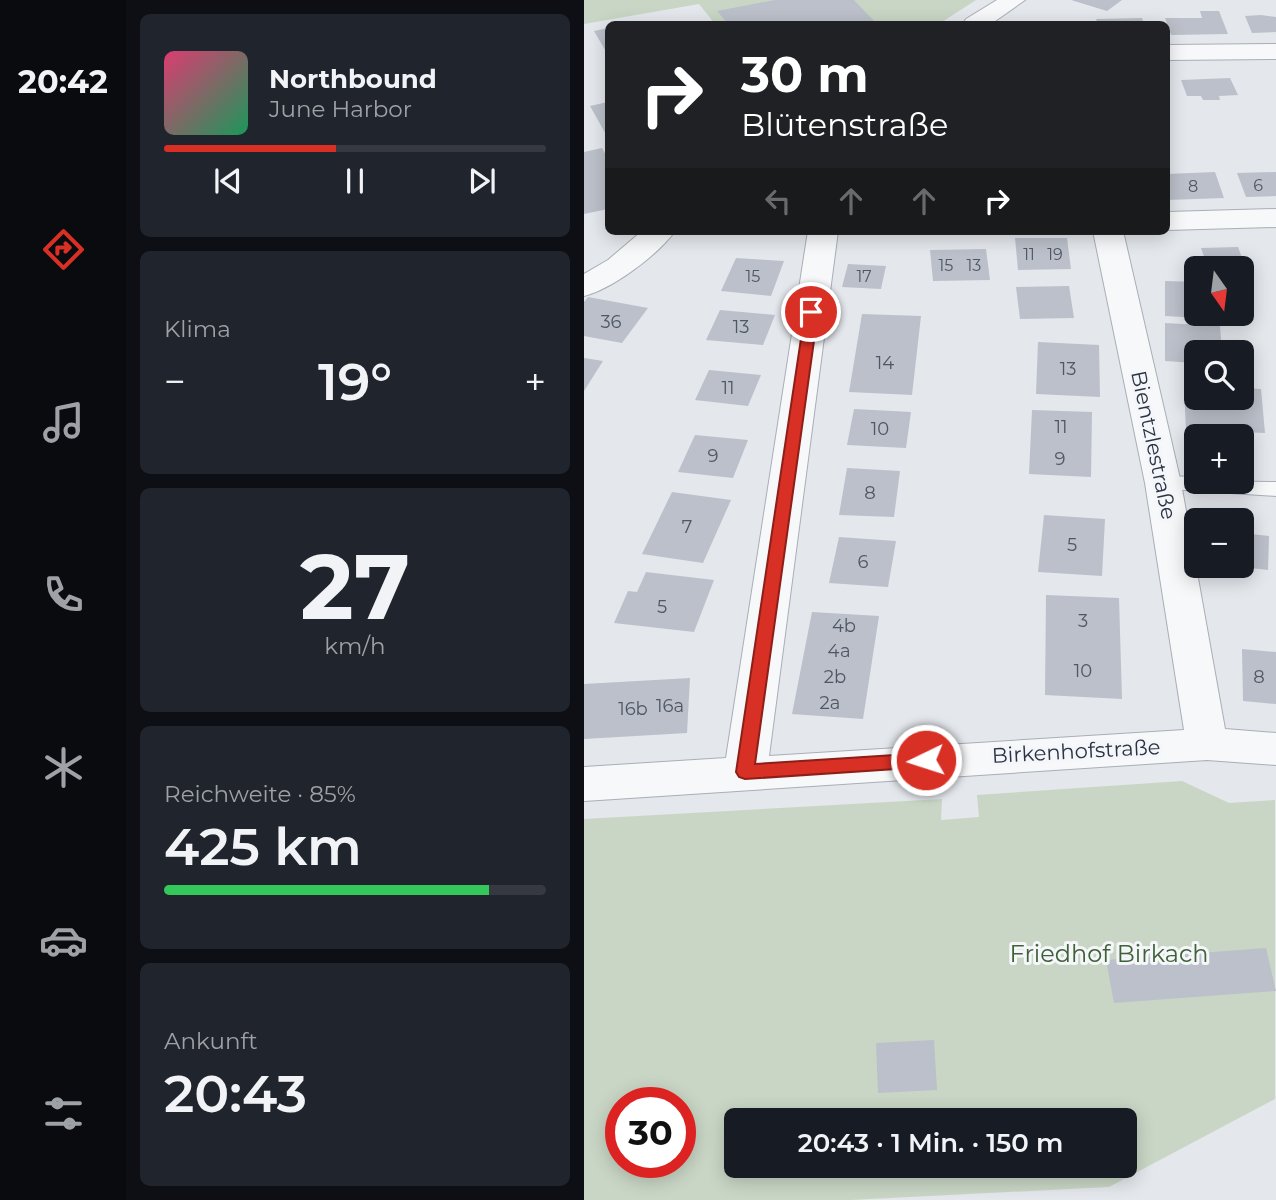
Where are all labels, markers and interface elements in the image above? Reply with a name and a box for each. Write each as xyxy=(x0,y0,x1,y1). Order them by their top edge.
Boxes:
text: 30 m xyxy=(741,45,869,104)
icon: right xyxy=(626,49,717,140)
text: 20:42 xyxy=(18,62,108,101)
text: Northbound xyxy=(269,63,437,95)
text: June Harbor xyxy=(269,95,412,123)
text: Blütenstraße xyxy=(741,105,948,144)
icon: previous xyxy=(209,162,247,200)
icon: pause xyxy=(336,162,374,200)
icon: next xyxy=(463,162,501,200)
house number: 6 xyxy=(1253,176,1263,195)
house number: 8 xyxy=(1188,177,1198,196)
icon: left xyxy=(759,182,797,220)
icon: ahead xyxy=(832,182,870,220)
icon: ahead xyxy=(905,182,943,220)
icon: right xyxy=(978,182,1016,220)
icon: directions xyxy=(39,225,88,274)
house number: 11 xyxy=(1023,245,1035,264)
house number: 19 xyxy=(1047,245,1063,264)
house number: 15 xyxy=(939,256,953,275)
house number: 13 xyxy=(967,256,981,275)
north arrow xyxy=(1184,256,1254,326)
map controls xyxy=(1184,256,1254,578)
house number: 15 xyxy=(746,267,760,286)
house number: 17 xyxy=(856,267,872,286)
pin xyxy=(781,282,841,342)
icon: arrive xyxy=(792,293,830,331)
house number: 36 xyxy=(600,311,622,333)
text: Klima xyxy=(164,315,231,343)
house number: 13 xyxy=(733,316,749,338)
button: search xyxy=(1184,340,1254,410)
text: 19° xyxy=(318,350,392,413)
house number: 14 xyxy=(876,352,894,374)
text: − xyxy=(164,358,186,405)
text: + xyxy=(524,358,546,405)
house number: 13 xyxy=(1060,358,1076,380)
street label: Bientzlestraße xyxy=(1126,368,1182,522)
house number: 11 xyxy=(722,377,735,399)
icon: music xyxy=(39,398,88,447)
house number: 11 xyxy=(1055,416,1068,438)
house number: 10 xyxy=(871,418,889,440)
button: + xyxy=(1184,424,1254,494)
house number: 9 xyxy=(708,445,719,467)
house number: 9 xyxy=(1055,448,1066,470)
house number: 8 xyxy=(864,482,876,504)
button: − xyxy=(1184,508,1254,578)
house number: 7 xyxy=(682,516,692,538)
text: 27 xyxy=(300,531,410,642)
house number: 5 xyxy=(1067,534,1077,556)
house number: 6 xyxy=(858,551,869,573)
icon: phone xyxy=(39,570,88,619)
house number: 5 xyxy=(657,596,667,618)
house number: 3 xyxy=(1078,610,1088,632)
house number: 4b xyxy=(832,615,856,637)
text: km/h xyxy=(324,632,386,660)
house number: 4a xyxy=(827,640,851,662)
house number: 10 xyxy=(1074,660,1092,682)
house number: 2b xyxy=(824,666,846,688)
house number: 8 xyxy=(1253,666,1265,688)
house number: 2a xyxy=(820,692,840,714)
house number: 16a xyxy=(656,695,684,717)
house number: 16b xyxy=(618,698,648,720)
position arrow xyxy=(889,723,963,797)
street label: Birkenhofstraße xyxy=(991,734,1161,768)
icon: climate xyxy=(39,743,88,792)
text: Reichweite · 85% xyxy=(164,780,356,808)
text: 425 km xyxy=(164,815,362,878)
icon: car xyxy=(39,916,88,965)
park label: Friedhof Birkach xyxy=(1009,939,1209,968)
text: Ankunft xyxy=(164,1027,258,1055)
text: 20:43 xyxy=(164,1062,307,1125)
speed limit sign: 30 xyxy=(605,1087,696,1178)
icon: filters xyxy=(39,1089,88,1138)
text: 20:43 · 1 Min. · 150 m xyxy=(798,1127,1063,1159)

